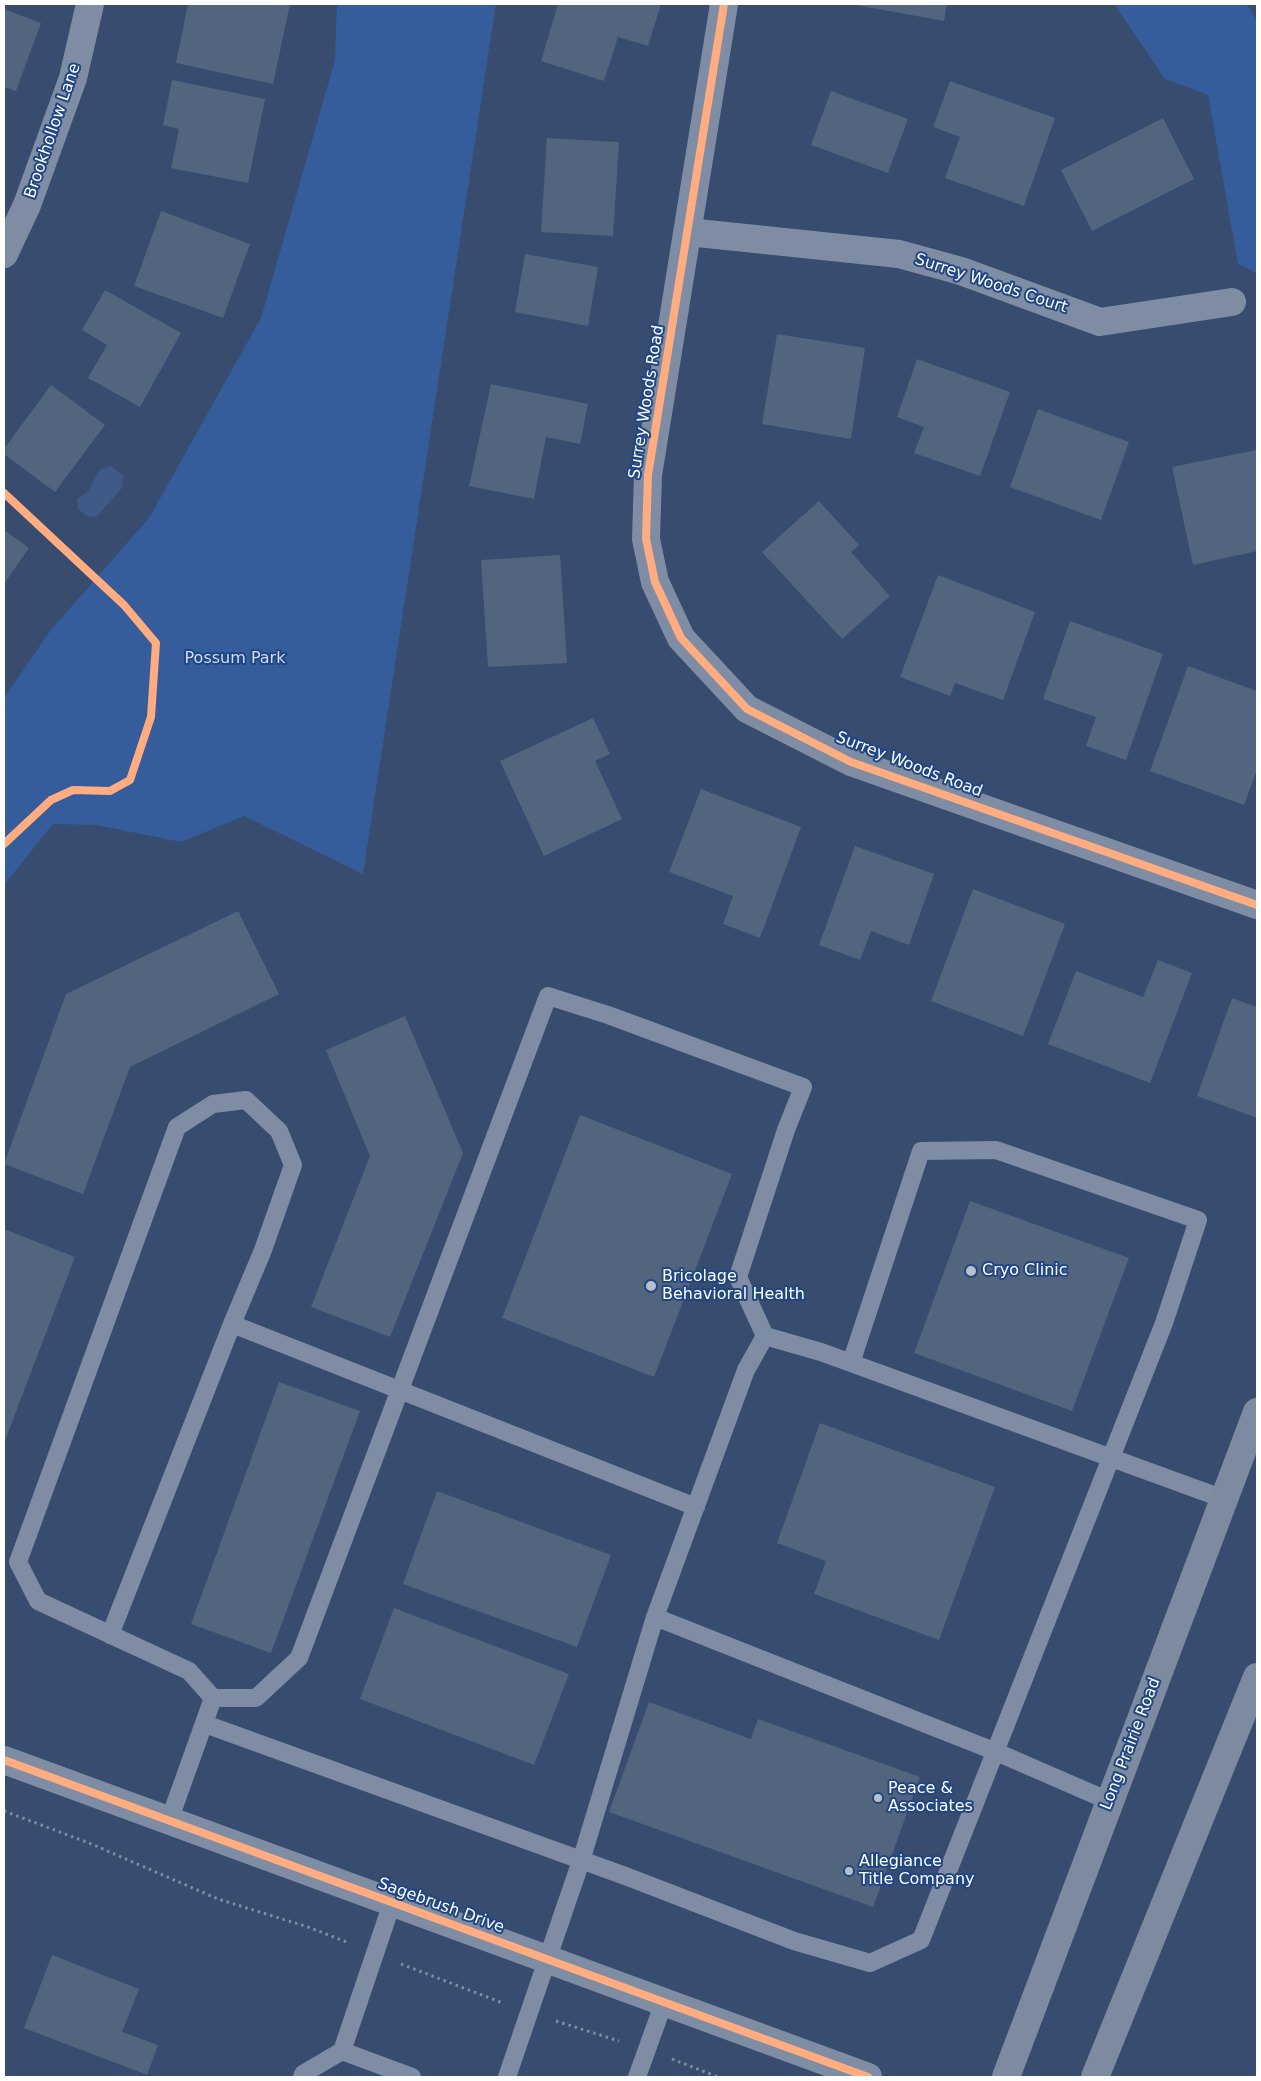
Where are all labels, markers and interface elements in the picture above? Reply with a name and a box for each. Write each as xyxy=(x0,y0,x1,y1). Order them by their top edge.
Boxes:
street label: Brookhollow Lane xyxy=(21,61,85,201)
street label: Surrey Woods Court xyxy=(912,250,1070,318)
street label: Surrey Woods Road xyxy=(625,324,669,480)
park label: Possum Park xyxy=(185,649,285,669)
street label: Surrey Woods Road xyxy=(833,728,985,802)
place label: Cryo Clinic xyxy=(982,1261,1068,1281)
marker: Cryo Clinic xyxy=(964,1264,978,1278)
place label: Bricolage Behavioral Health xyxy=(662,1267,805,1305)
marker: Bricolage Behavioral Health xyxy=(644,1279,658,1293)
street label: Long Prairie Road xyxy=(1097,1675,1165,1813)
place label: Peace & Associates xyxy=(888,1779,973,1817)
marker: Peace & Associates xyxy=(872,1792,884,1804)
place label: Allegiance Title Company xyxy=(859,1852,974,1890)
marker: Allegiance Title Company xyxy=(843,1865,855,1877)
street label: Sagebrush Drive xyxy=(375,1874,507,1938)

